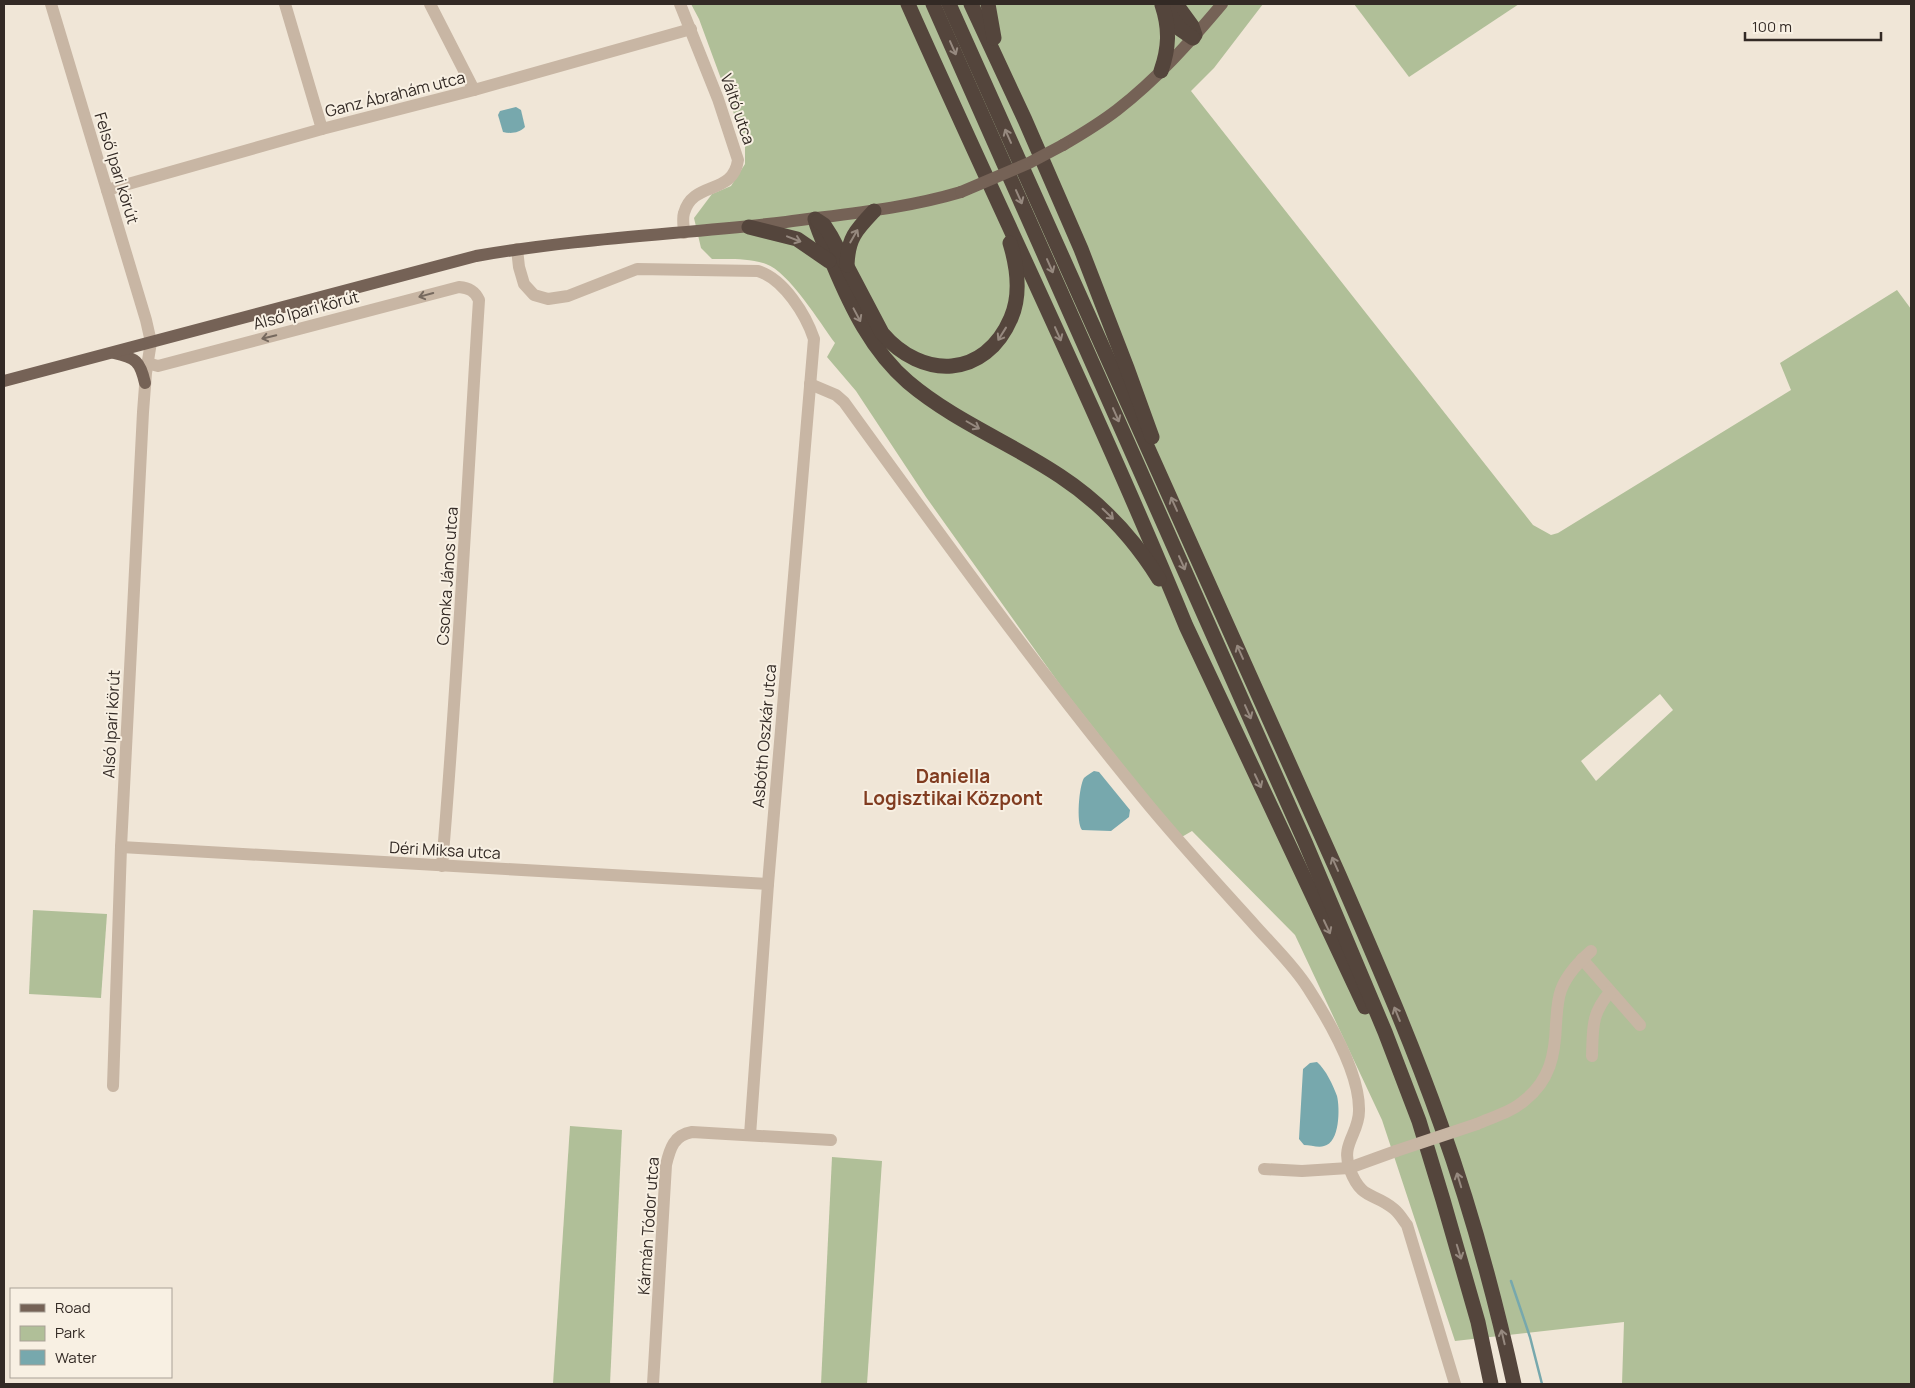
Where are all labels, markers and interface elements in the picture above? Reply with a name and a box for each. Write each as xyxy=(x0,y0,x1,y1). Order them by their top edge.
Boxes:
scale bar xyxy=(1745,10,1881,42)
text: 100 m xyxy=(1752,16,1792,37)
one-way arrow xyxy=(949,40,959,55)
street label: Ganz Ábrahám utca xyxy=(323,66,467,122)
street label: Váltó utca xyxy=(716,71,760,147)
street label: Felső Ipari körút xyxy=(90,109,144,227)
one-way arrow xyxy=(1003,129,1012,144)
one-way arrow xyxy=(1015,189,1025,204)
one-way arrow xyxy=(849,229,859,244)
one-way arrow xyxy=(786,234,801,244)
one-way arrow xyxy=(1046,258,1056,273)
street label: Alsó Ipari körút xyxy=(251,285,361,335)
one-way arrow xyxy=(419,291,435,301)
one-way arrow xyxy=(853,307,863,321)
one-way arrow xyxy=(1053,326,1063,341)
one-way arrow xyxy=(996,327,1006,341)
one-way arrow xyxy=(262,333,278,342)
one-way arrow xyxy=(1112,407,1122,422)
one-way arrow xyxy=(965,420,979,430)
one-way arrow xyxy=(1168,497,1178,512)
street label: Csonka János utca xyxy=(431,506,463,646)
one-way arrow xyxy=(1102,508,1114,520)
one-way arrow xyxy=(1178,555,1188,570)
one-way arrow xyxy=(1234,645,1244,660)
street label: Asbóth Oszkár utca xyxy=(747,663,781,809)
street label: Alsó Ipari körút xyxy=(97,669,125,779)
one-way arrow xyxy=(1244,704,1254,719)
district label: Daniella Logisztikai Központ xyxy=(863,763,1043,811)
one-way arrow xyxy=(1254,773,1263,788)
street label: Déri Miksa utca xyxy=(389,836,501,864)
one-way arrow xyxy=(1329,857,1339,872)
one-way arrow xyxy=(1323,919,1332,934)
one-way arrow xyxy=(1392,1007,1402,1022)
street label: Kármán Tódor utca xyxy=(632,1156,664,1296)
one-way arrow xyxy=(1454,1173,1463,1189)
one-way arrow xyxy=(1454,1243,1464,1259)
legend xyxy=(10,1288,172,1378)
text: Road xyxy=(55,1297,91,1318)
text: Park xyxy=(55,1322,85,1343)
one-way arrow xyxy=(1498,1329,1507,1345)
text: Water xyxy=(55,1347,97,1368)

